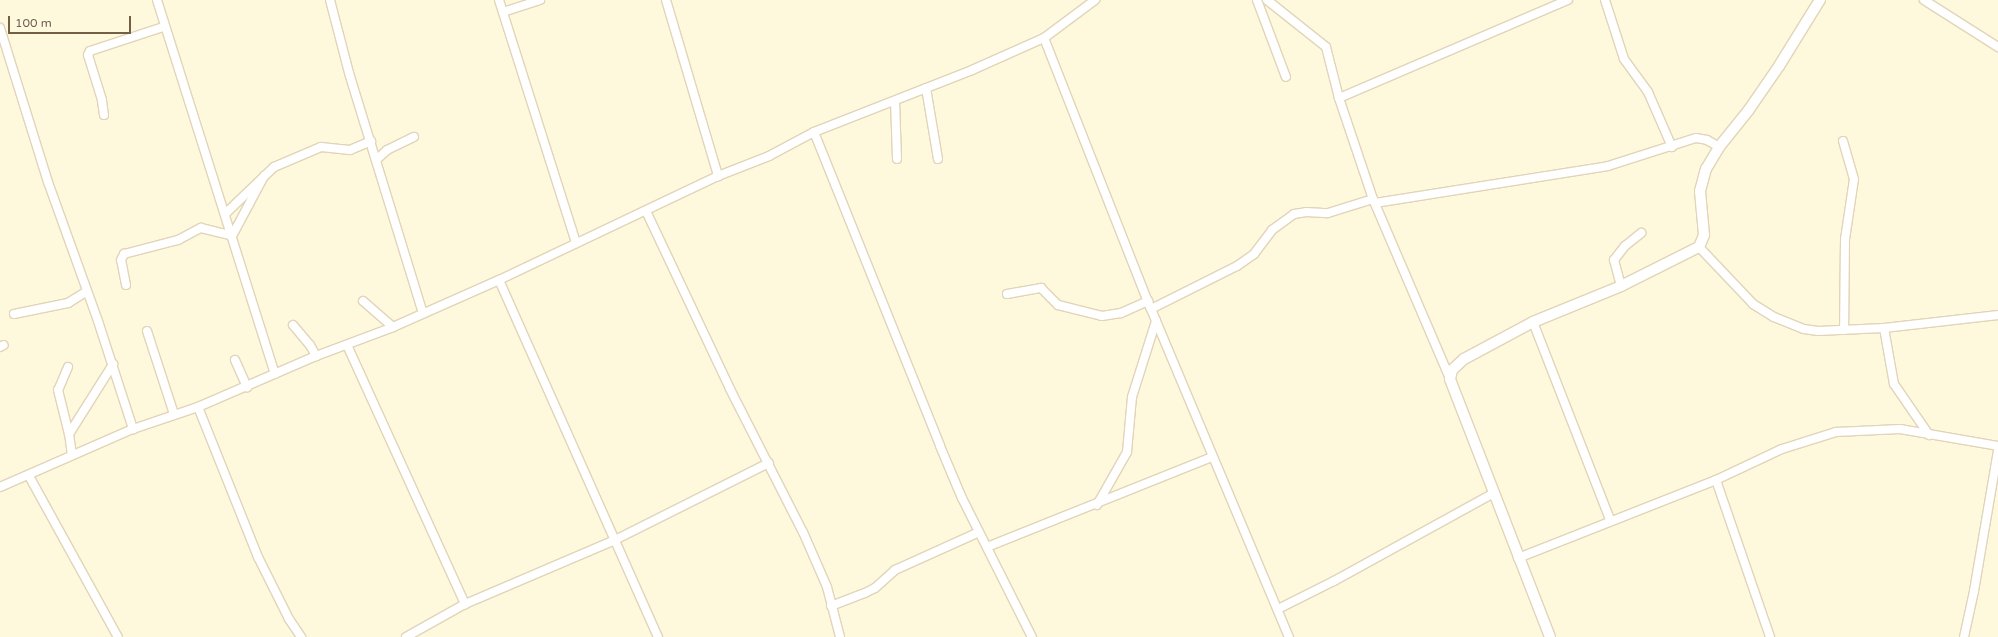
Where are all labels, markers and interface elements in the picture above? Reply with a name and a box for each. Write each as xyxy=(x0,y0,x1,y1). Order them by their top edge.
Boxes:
scale bar xyxy=(10,8,133,34)
text: 100 m xyxy=(15,16,52,30)

